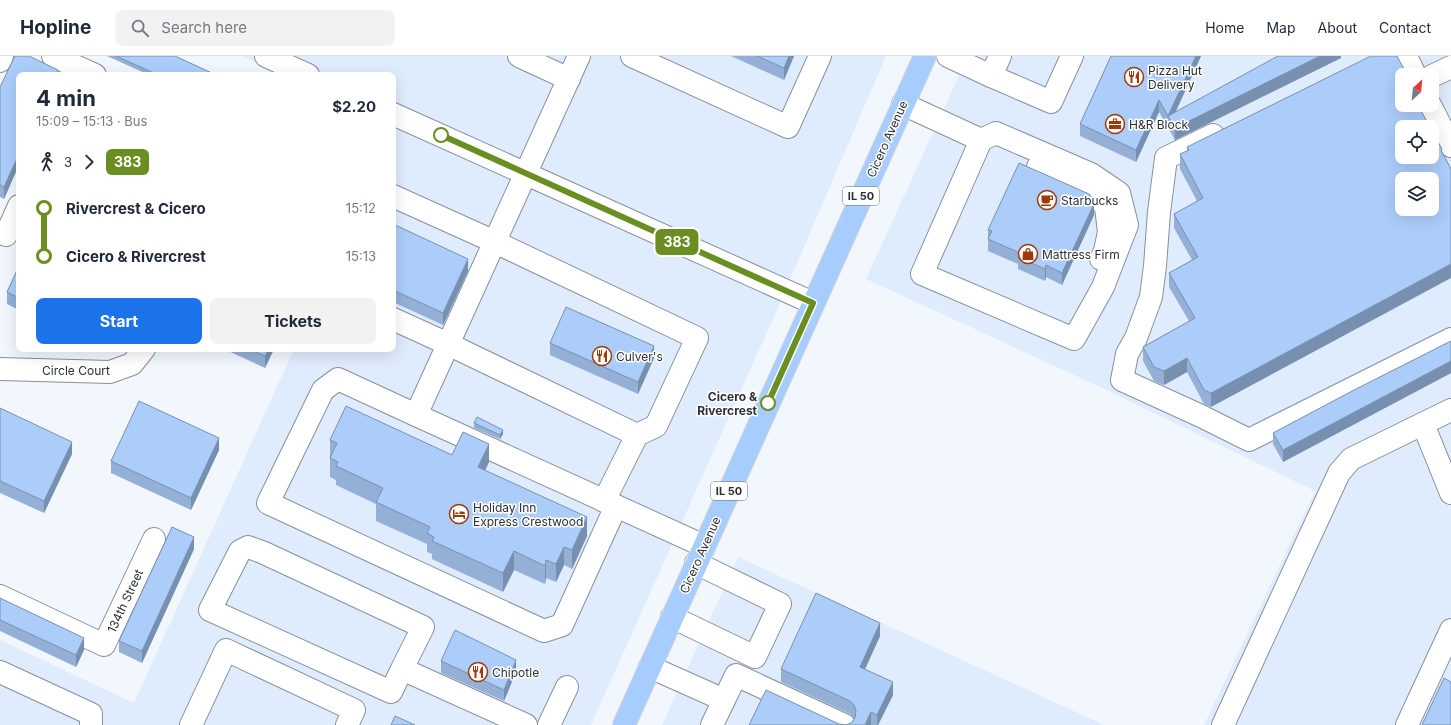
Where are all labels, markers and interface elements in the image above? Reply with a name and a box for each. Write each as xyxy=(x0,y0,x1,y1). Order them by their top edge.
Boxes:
search box xyxy=(115,10,395,46)
text: Hopline xyxy=(20,16,91,39)
icon: search xyxy=(129,17,151,39)
text: Search here xyxy=(161,18,247,37)
text: Home xyxy=(1205,19,1244,36)
text: Map xyxy=(1266,19,1296,36)
text: About xyxy=(1318,19,1357,36)
text: Contact xyxy=(1379,19,1431,36)
place label: Pizza Hut Delivery xyxy=(1148,63,1202,92)
restaurant icon: Pizza Hut Delivery xyxy=(1123,66,1145,88)
north arrow xyxy=(1395,68,1439,112)
map controls xyxy=(1395,68,1439,216)
text: 4 min xyxy=(36,85,96,111)
text: $2.20 xyxy=(332,97,376,116)
street label: Cicero Avenue xyxy=(863,98,911,180)
text: 15:09 – 15:13 · Bus xyxy=(36,113,147,129)
office icon: H&R Block xyxy=(1104,113,1126,135)
place label: H&R Block xyxy=(1129,117,1189,132)
button: locate xyxy=(1395,120,1439,164)
unlabelled marker xyxy=(433,127,449,143)
icon: walk xyxy=(36,151,58,173)
icon: forward xyxy=(78,151,100,173)
text: 383 xyxy=(114,153,141,170)
text: 3 xyxy=(64,154,72,170)
button: layers xyxy=(1395,172,1439,216)
road number: IL 50 xyxy=(843,187,879,205)
cafe icon: Starbucks xyxy=(1036,189,1058,211)
place label: Starbucks xyxy=(1061,193,1118,208)
text: Rivercrest & Cicero xyxy=(66,199,206,218)
text: 15:12 xyxy=(346,200,376,216)
line badge: 383 xyxy=(654,229,700,255)
text: 383 xyxy=(663,233,691,250)
shop icon: Mattress Firm xyxy=(1017,243,1039,265)
text: Cicero & Rivercrest xyxy=(66,247,206,266)
place label: Mattress Firm xyxy=(1042,247,1120,262)
text: 15:13 xyxy=(346,248,376,264)
button: Start xyxy=(36,298,202,344)
button: Tickets xyxy=(210,298,376,344)
restaurant icon: Culver's xyxy=(591,345,613,367)
place label: Culver's xyxy=(616,349,663,364)
street label: Circle Court xyxy=(42,363,110,378)
place label: Cicero & Rivercrest xyxy=(697,389,758,418)
marker: Cicero & Rivercrest xyxy=(760,395,776,411)
road number: IL 50 xyxy=(711,482,747,500)
place label: Holiday Inn Express Crestwood xyxy=(473,500,583,529)
hotel icon: Holiday Inn Express Crestwood xyxy=(448,503,470,525)
street label: Cicero Avenue xyxy=(676,514,724,596)
street label: 134th Street xyxy=(104,567,146,635)
restaurant icon: Chipotle xyxy=(467,661,489,683)
place label: Chipotle xyxy=(492,665,539,680)

